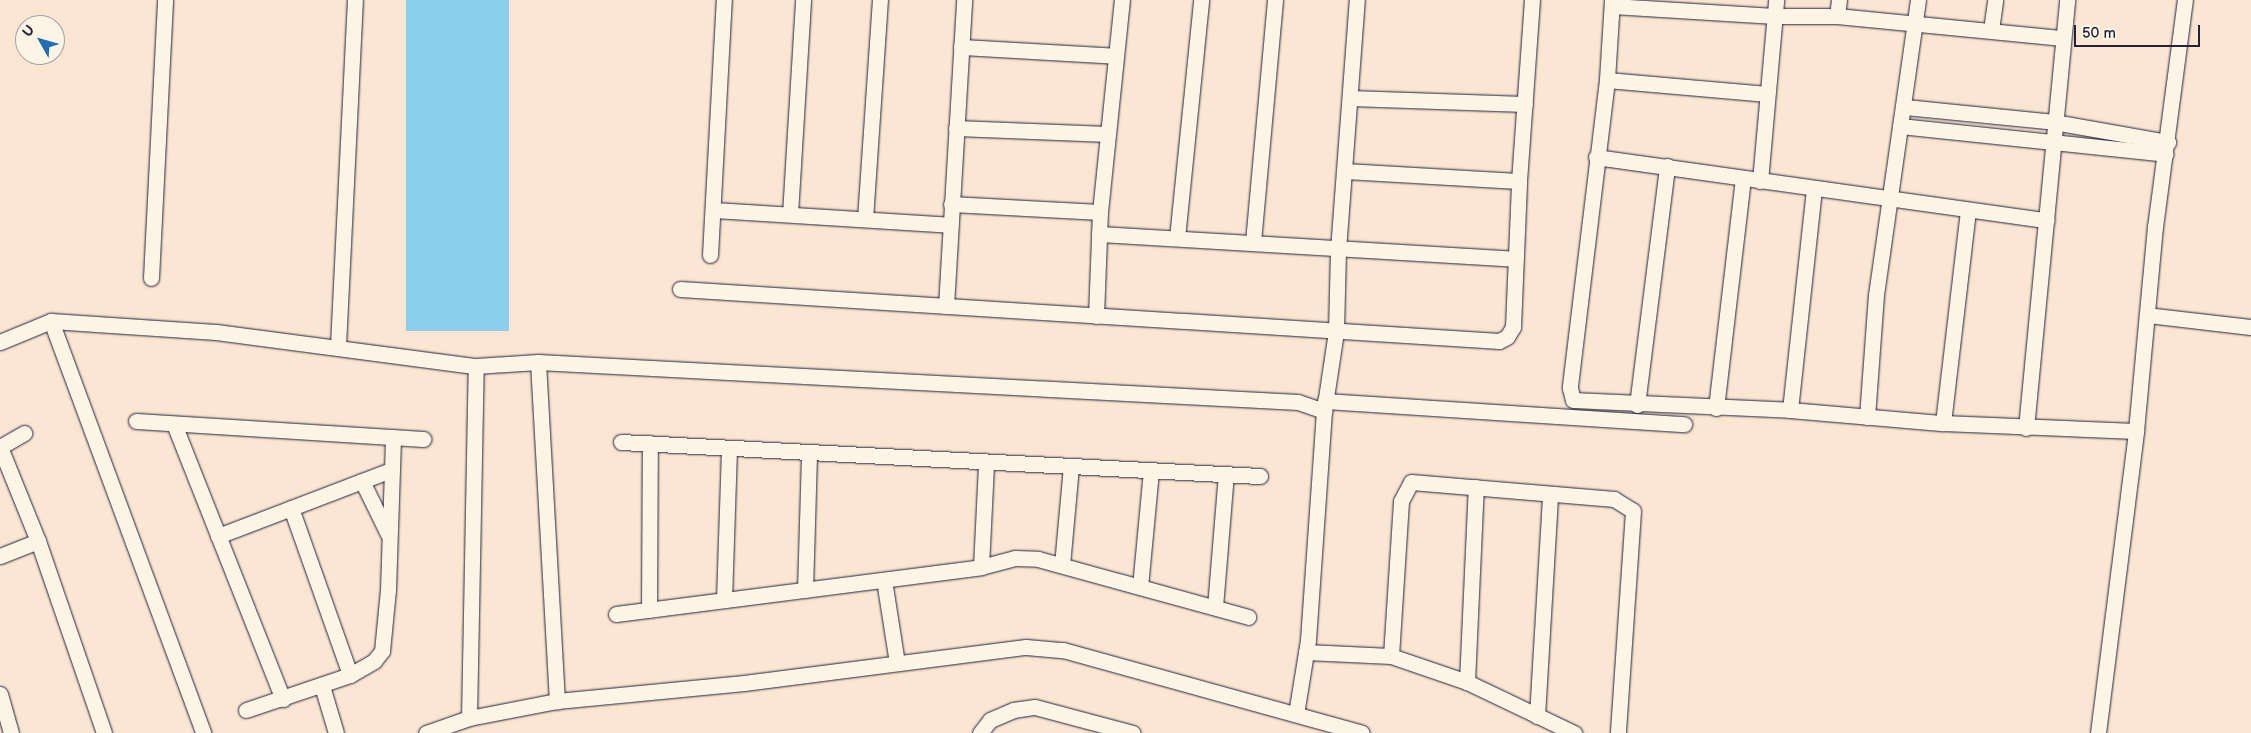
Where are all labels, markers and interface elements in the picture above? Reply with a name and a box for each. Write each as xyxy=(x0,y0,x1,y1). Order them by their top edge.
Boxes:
north arrow xyxy=(15,15,65,65)
scale bar xyxy=(2076,15,2202,47)
text: U xyxy=(19,22,38,40)
text: 50 m xyxy=(2082,24,2116,43)

